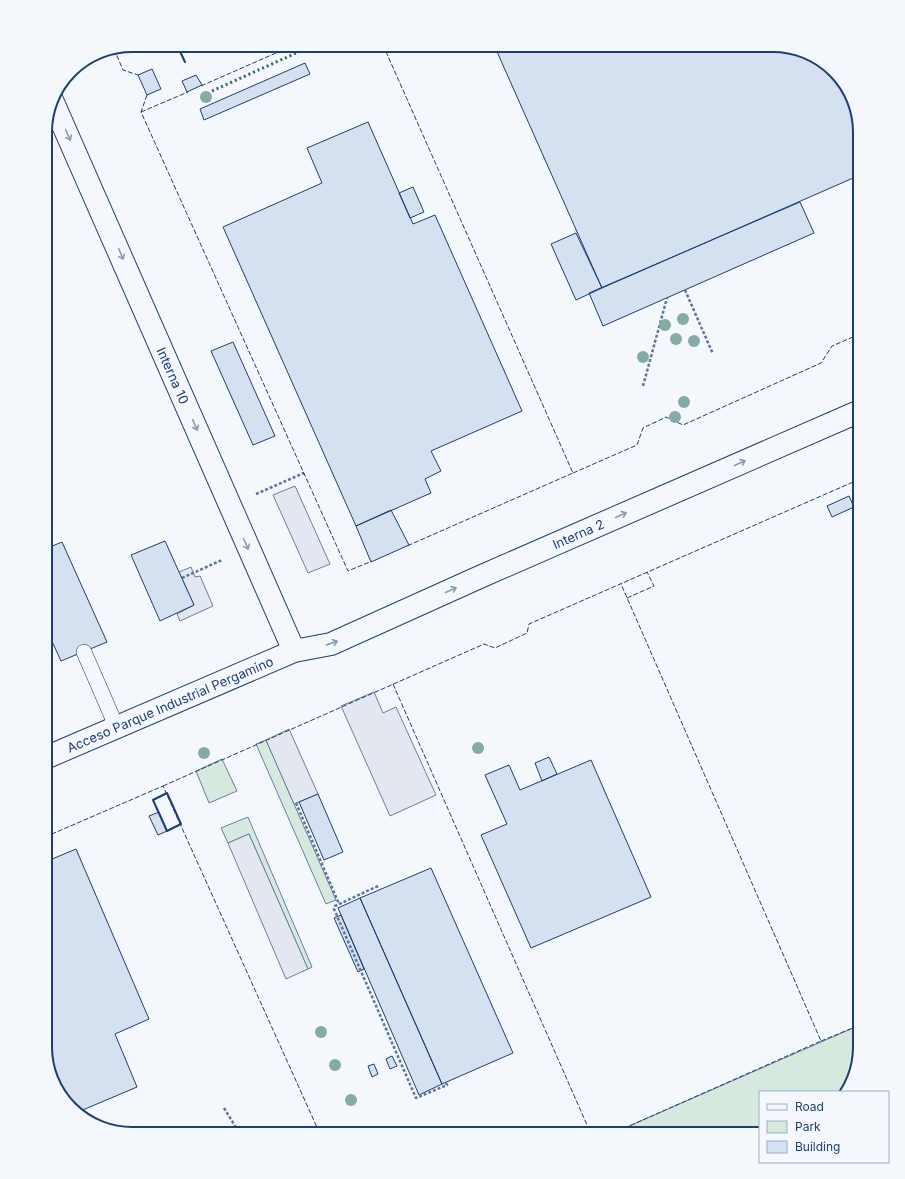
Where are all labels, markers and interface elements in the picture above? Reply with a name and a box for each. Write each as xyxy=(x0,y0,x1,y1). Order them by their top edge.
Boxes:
one-way arrow xyxy=(65,129,72,141)
one-way arrow xyxy=(117,248,125,260)
street label: Interna 10 xyxy=(154,345,192,406)
one-way arrow xyxy=(191,418,199,430)
one-way arrow xyxy=(734,459,746,466)
one-way arrow xyxy=(615,511,627,518)
street label: Interna 2 xyxy=(550,516,606,552)
one-way arrow xyxy=(243,538,251,550)
one-way arrow xyxy=(444,586,456,593)
one-way arrow xyxy=(326,638,338,646)
street label: Acceso Parque Industrial Pergamino xyxy=(64,653,276,756)
legend xyxy=(759,1091,889,1163)
text: Road xyxy=(795,1099,824,1114)
text: Park xyxy=(795,1119,821,1134)
text: Building xyxy=(795,1139,840,1154)

